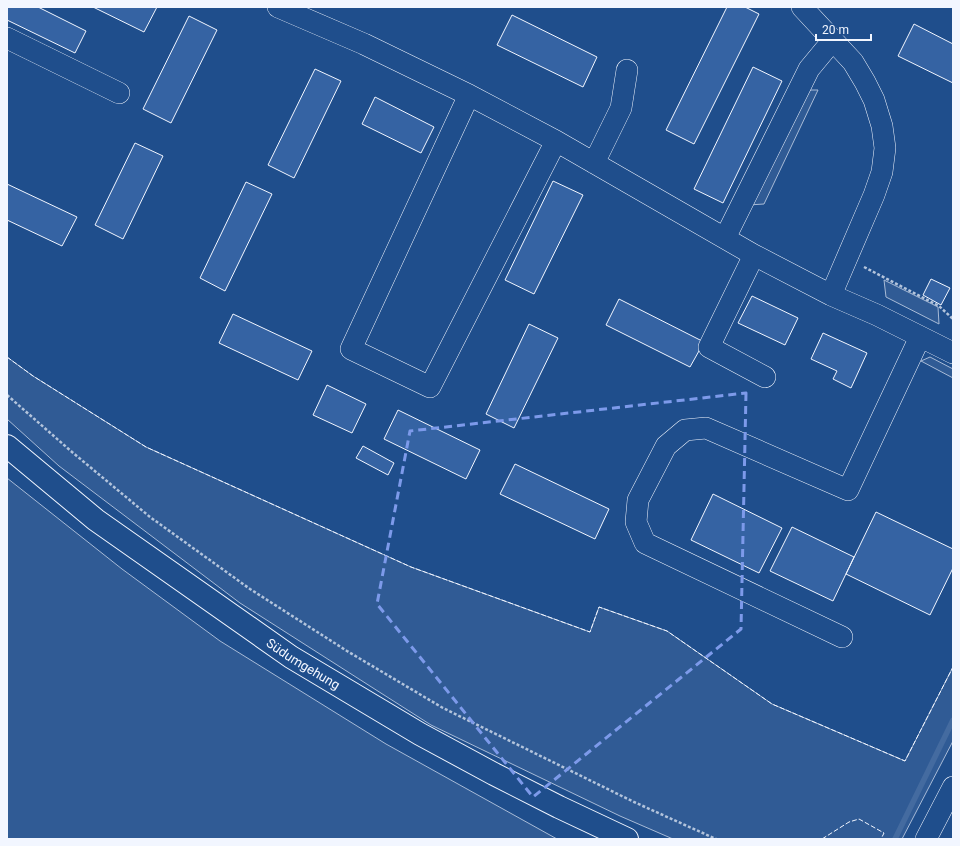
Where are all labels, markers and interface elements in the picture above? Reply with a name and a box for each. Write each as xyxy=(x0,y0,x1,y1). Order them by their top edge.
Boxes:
scale bar xyxy=(816,16,871,42)
text: 20 m xyxy=(822,23,849,37)
street label: Südumgehung xyxy=(263,635,343,693)

